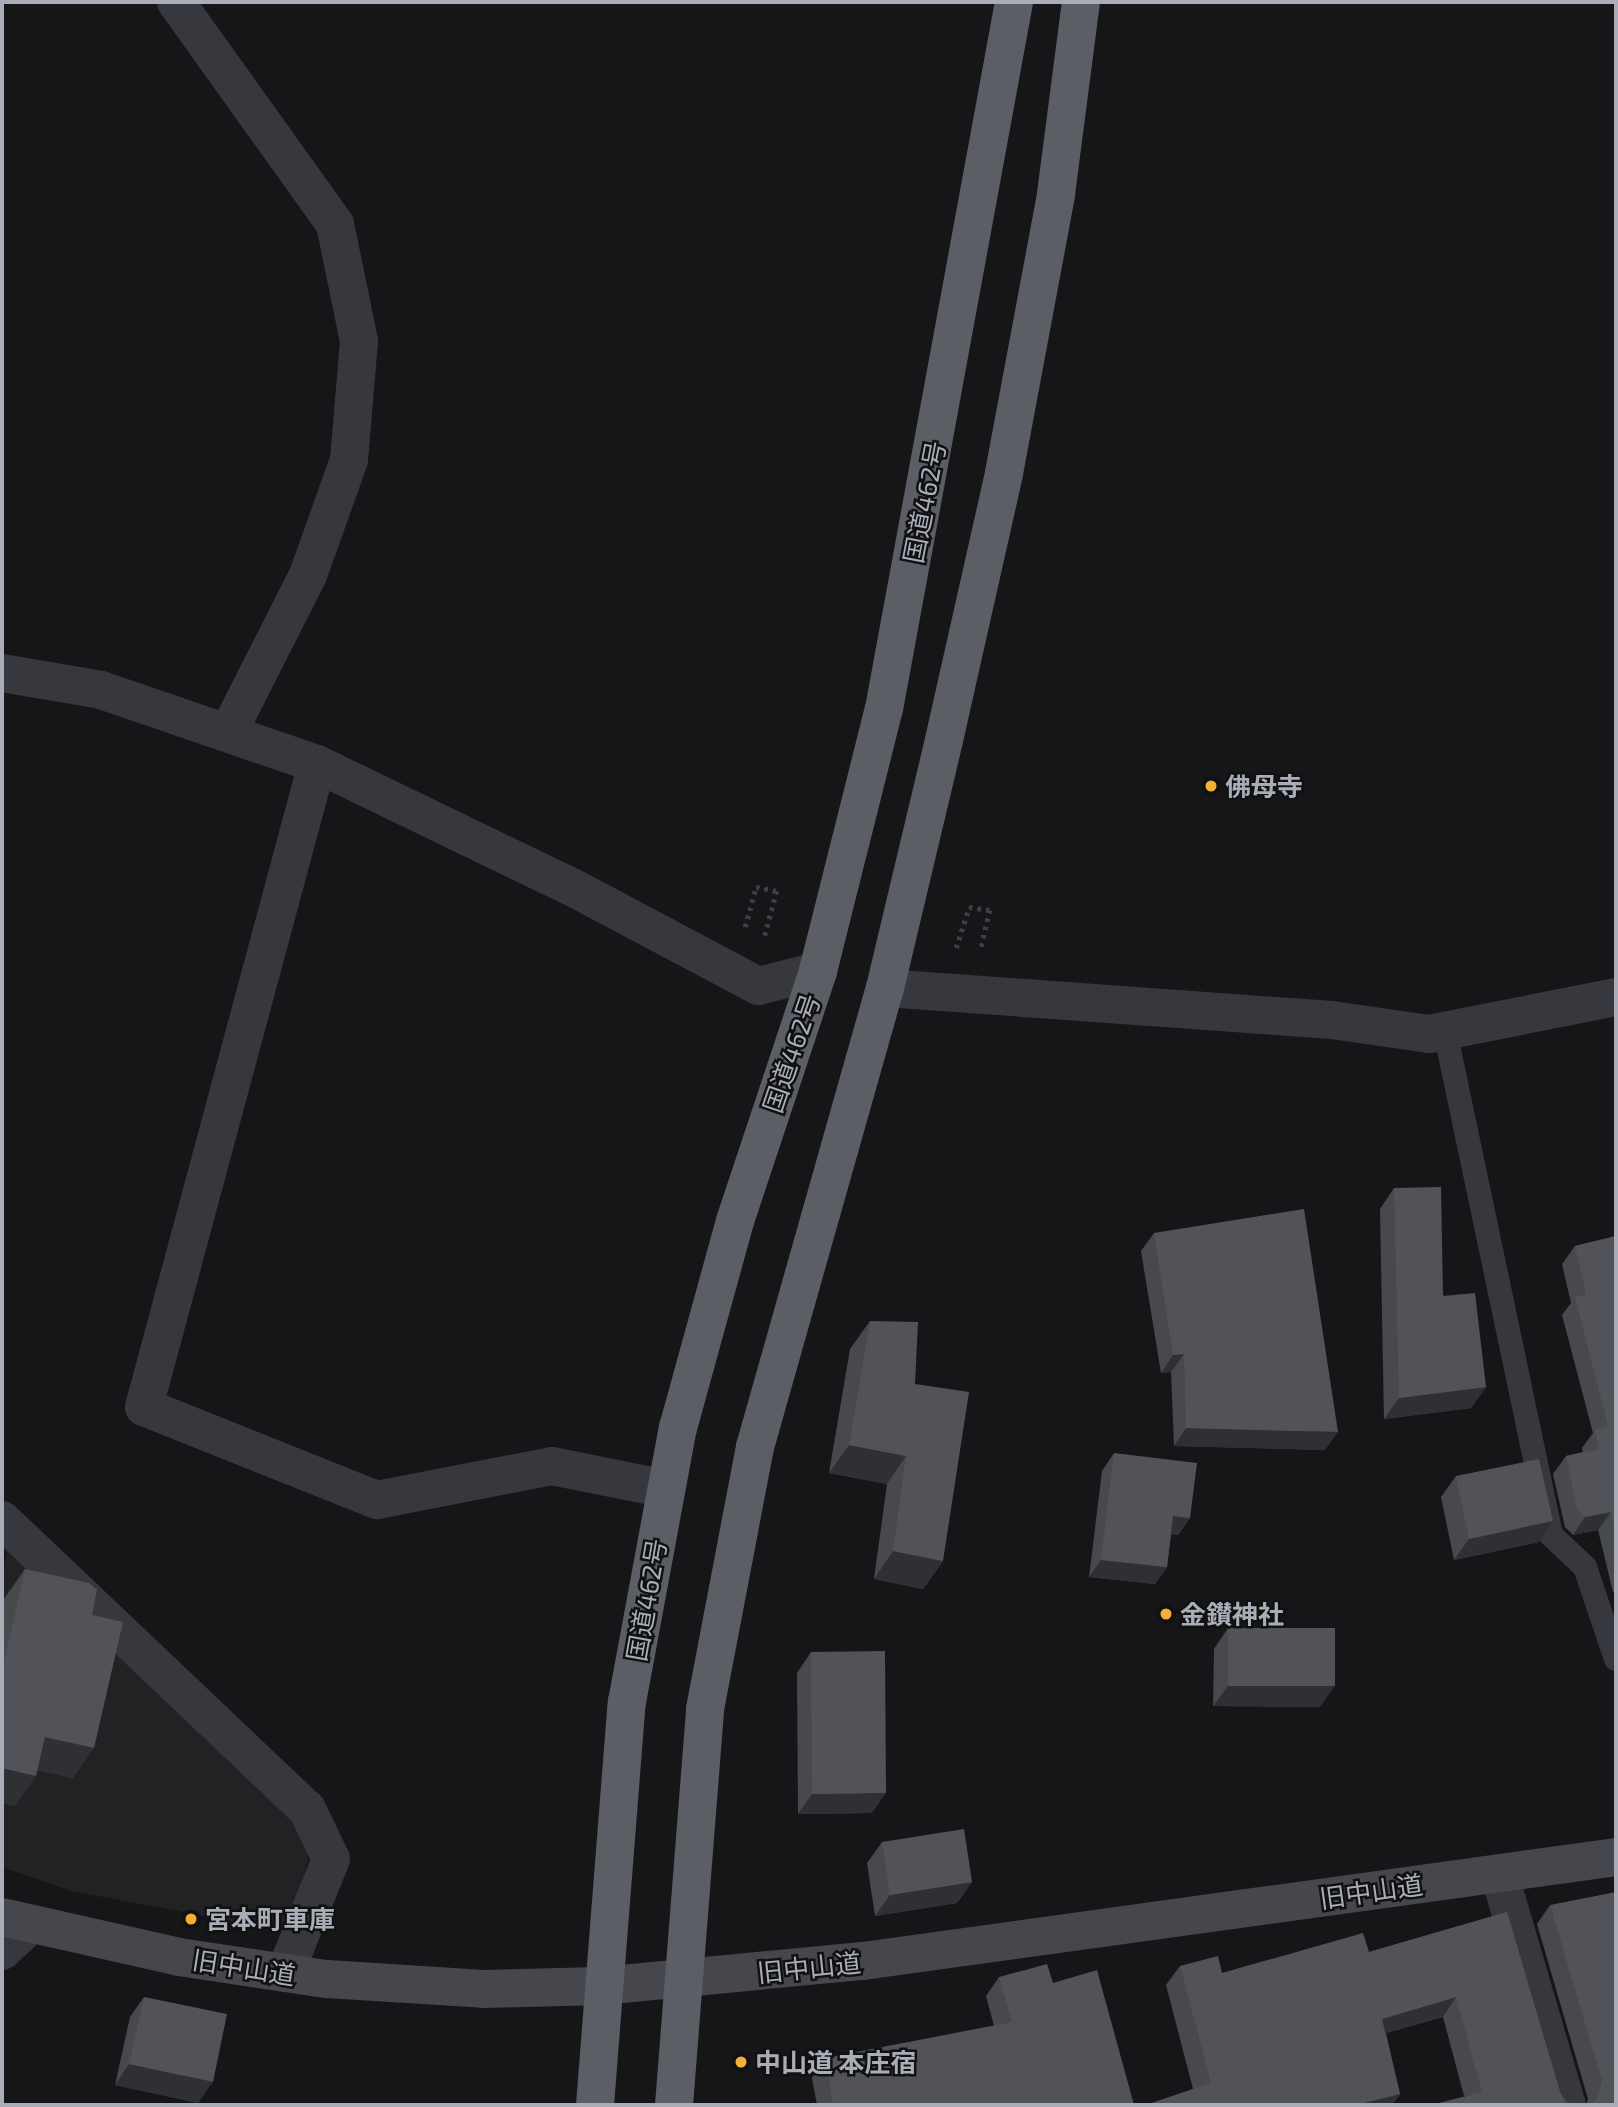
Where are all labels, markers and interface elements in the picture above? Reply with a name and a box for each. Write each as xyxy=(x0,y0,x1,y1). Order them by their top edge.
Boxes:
street label: 国道462号 xyxy=(897,438,951,566)
place label: 佛母寺 xyxy=(1225,770,1303,802)
marker: 佛母寺 xyxy=(1203,778,1219,794)
street label: 国道462号 xyxy=(756,990,826,1116)
street label: 国道462号 xyxy=(620,1536,672,1664)
place label: 金鑚神社 xyxy=(1180,1598,1284,1630)
marker: 金鑚神社 xyxy=(1158,1606,1174,1622)
street label: 旧中山道 xyxy=(1317,1868,1425,1914)
place label: 宮本町車庫 xyxy=(205,1903,335,1935)
marker: 宮本町車庫 xyxy=(183,1911,199,1927)
street label: 旧中山道 xyxy=(190,1943,298,1991)
street label: 旧中山道 xyxy=(756,1946,862,1988)
place label: 中山道 本庄宿 xyxy=(755,2046,917,2078)
marker: 中山道 本庄宿 xyxy=(733,2054,749,2070)

